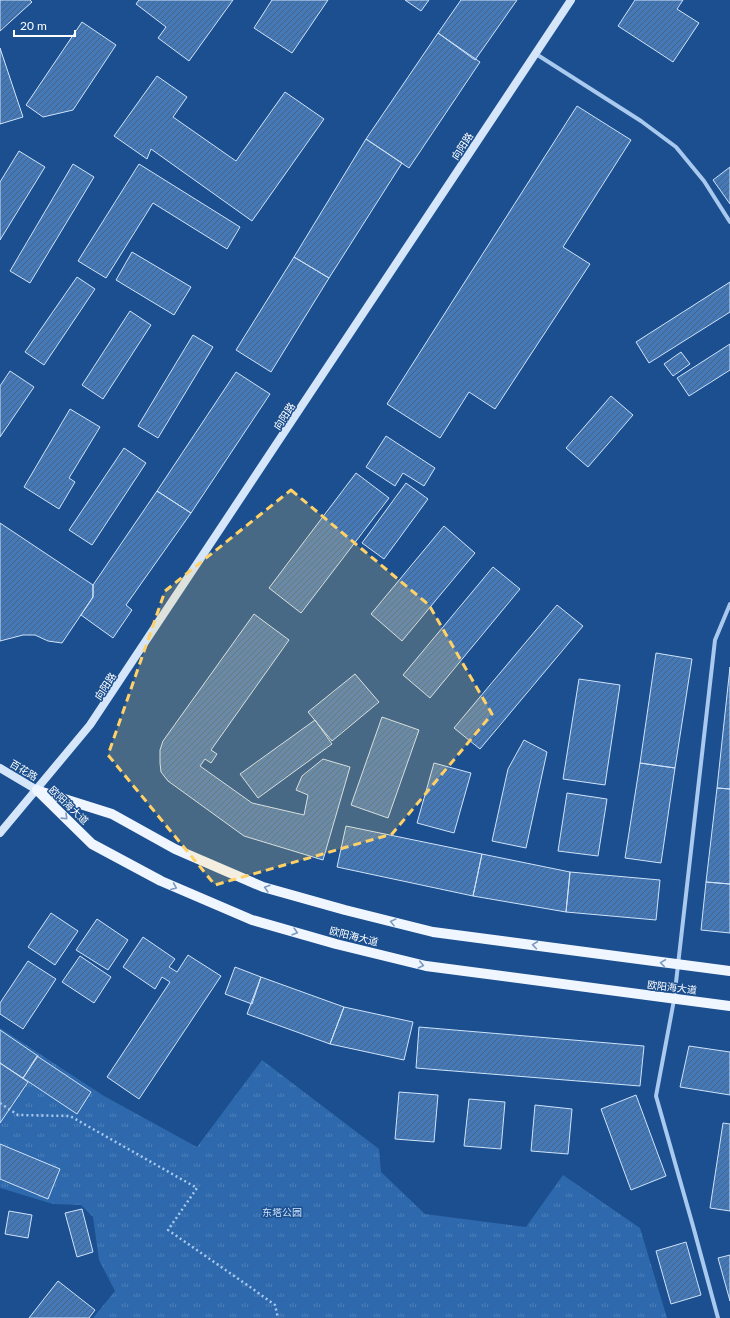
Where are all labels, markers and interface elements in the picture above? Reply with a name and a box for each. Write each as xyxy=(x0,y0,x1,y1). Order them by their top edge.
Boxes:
scale bar xyxy=(14,12,75,38)
text: 20 m xyxy=(20,18,47,33)
street label: 向阳路 xyxy=(449,130,475,162)
street label: 向阳路 xyxy=(271,400,297,432)
street label: 向阳路 xyxy=(92,670,118,702)
street label: 百花路 xyxy=(8,757,40,783)
street label: 欧阳海大道 xyxy=(47,783,91,827)
one-way arrow xyxy=(60,812,68,820)
one-way arrow xyxy=(170,882,177,890)
one-way arrow xyxy=(264,884,271,893)
one-way arrow xyxy=(390,918,396,926)
street label: 欧阳海大道 xyxy=(328,924,380,948)
one-way arrow xyxy=(292,928,298,936)
one-way arrow xyxy=(532,941,538,950)
one-way arrow xyxy=(660,958,667,967)
one-way arrow xyxy=(417,960,424,969)
street label: 欧阳海大道 xyxy=(646,978,698,996)
park label: 东塔公园 xyxy=(262,1206,302,1218)

